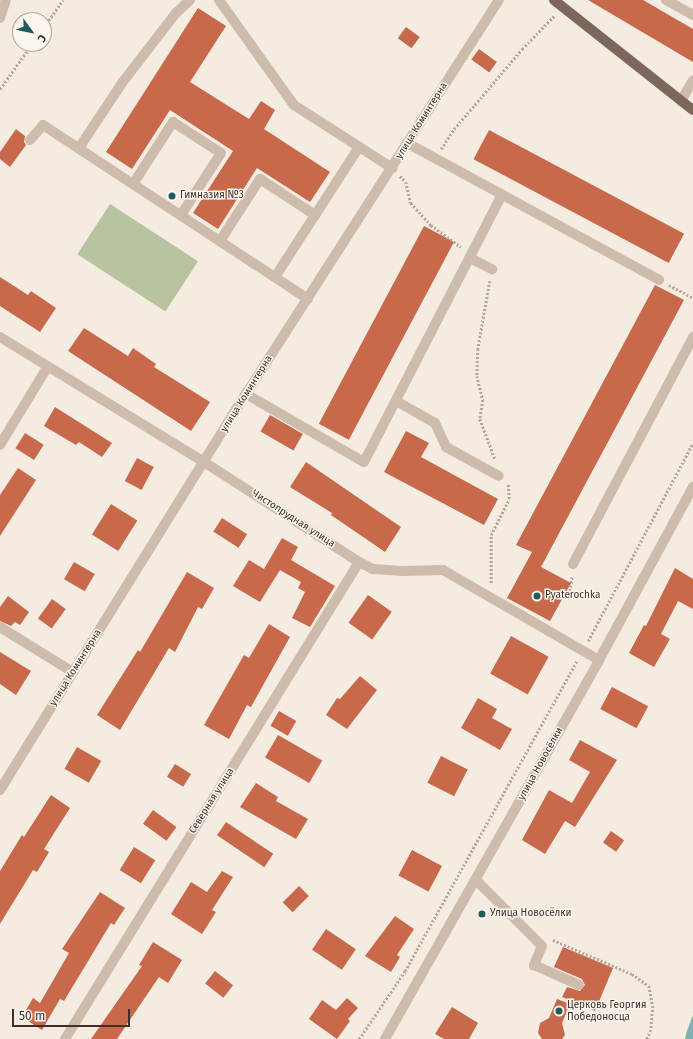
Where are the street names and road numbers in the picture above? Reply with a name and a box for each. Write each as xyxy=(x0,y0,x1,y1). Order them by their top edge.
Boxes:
street label: улица Коминтерна xyxy=(394,81,450,161)
street label: улица Коминтерна xyxy=(219,354,275,434)
street label: Чистопрудная улица xyxy=(249,488,337,550)
street label: улица Коминтерна xyxy=(48,628,104,708)
street label: улица Новосёлки xyxy=(516,725,566,803)
street label: Северная улица xyxy=(187,766,237,836)

